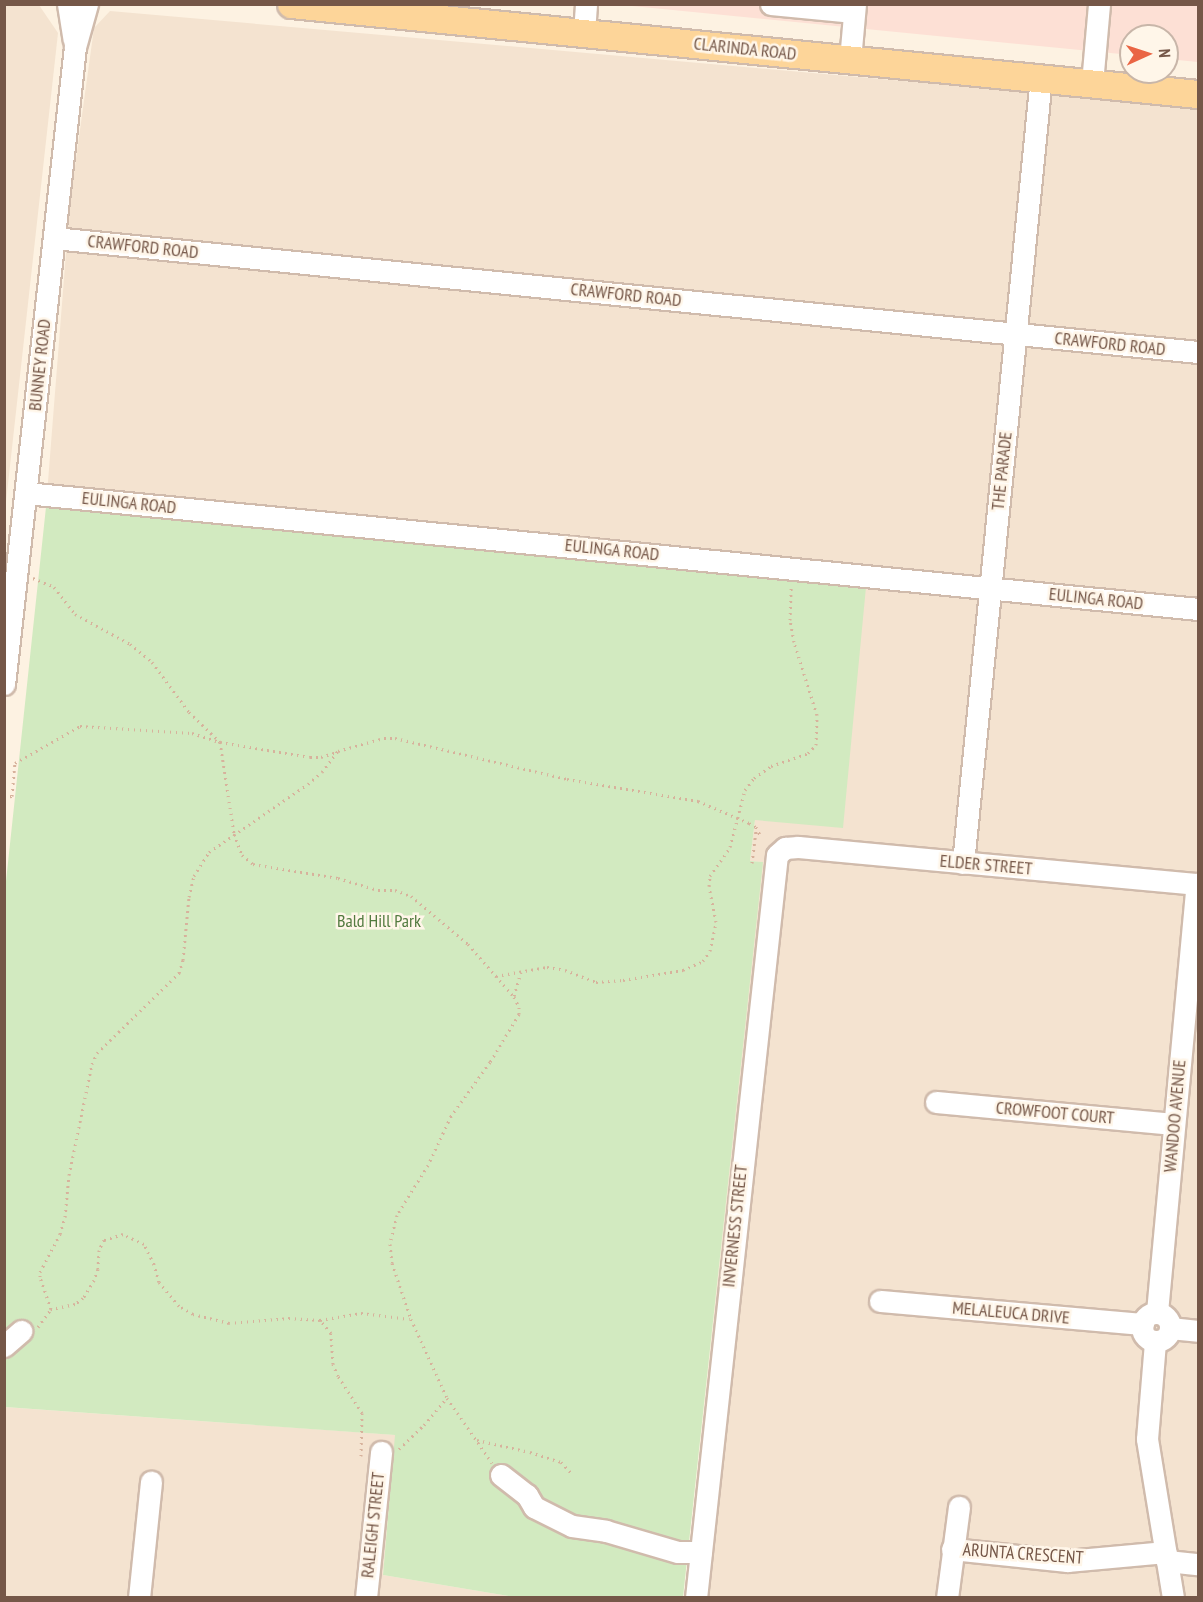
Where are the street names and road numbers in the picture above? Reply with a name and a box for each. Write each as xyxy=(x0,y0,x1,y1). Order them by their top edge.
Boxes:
street label: CLARINDA ROAD xyxy=(692,33,798,65)
street label: CRAWFORD ROAD xyxy=(86,230,200,264)
street label: CRAWFORD ROAD xyxy=(569,278,683,312)
street label: BUNNEY ROAD xyxy=(24,318,56,412)
street label: CRAWFORD ROAD xyxy=(1053,327,1167,361)
street label: THE PARADE xyxy=(987,431,1017,511)
street label: EULINGA ROAD xyxy=(81,487,177,519)
street label: EULINGA ROAD xyxy=(564,534,660,566)
street label: EULINGA ROAD xyxy=(1048,583,1144,615)
street label: ELDER STREET xyxy=(939,850,1033,880)
street label: WANDOO AVENUE xyxy=(1159,1059,1191,1173)
street label: CROWFOOT COURT xyxy=(995,1097,1115,1129)
street label: INVERNESS STREET xyxy=(718,1164,752,1288)
street label: MELALEUCA DRIVE xyxy=(951,1297,1071,1329)
street label: RALEIGH STREET xyxy=(357,1471,389,1579)
street label: ARUNTA CRESCENT xyxy=(962,1539,1084,1569)

